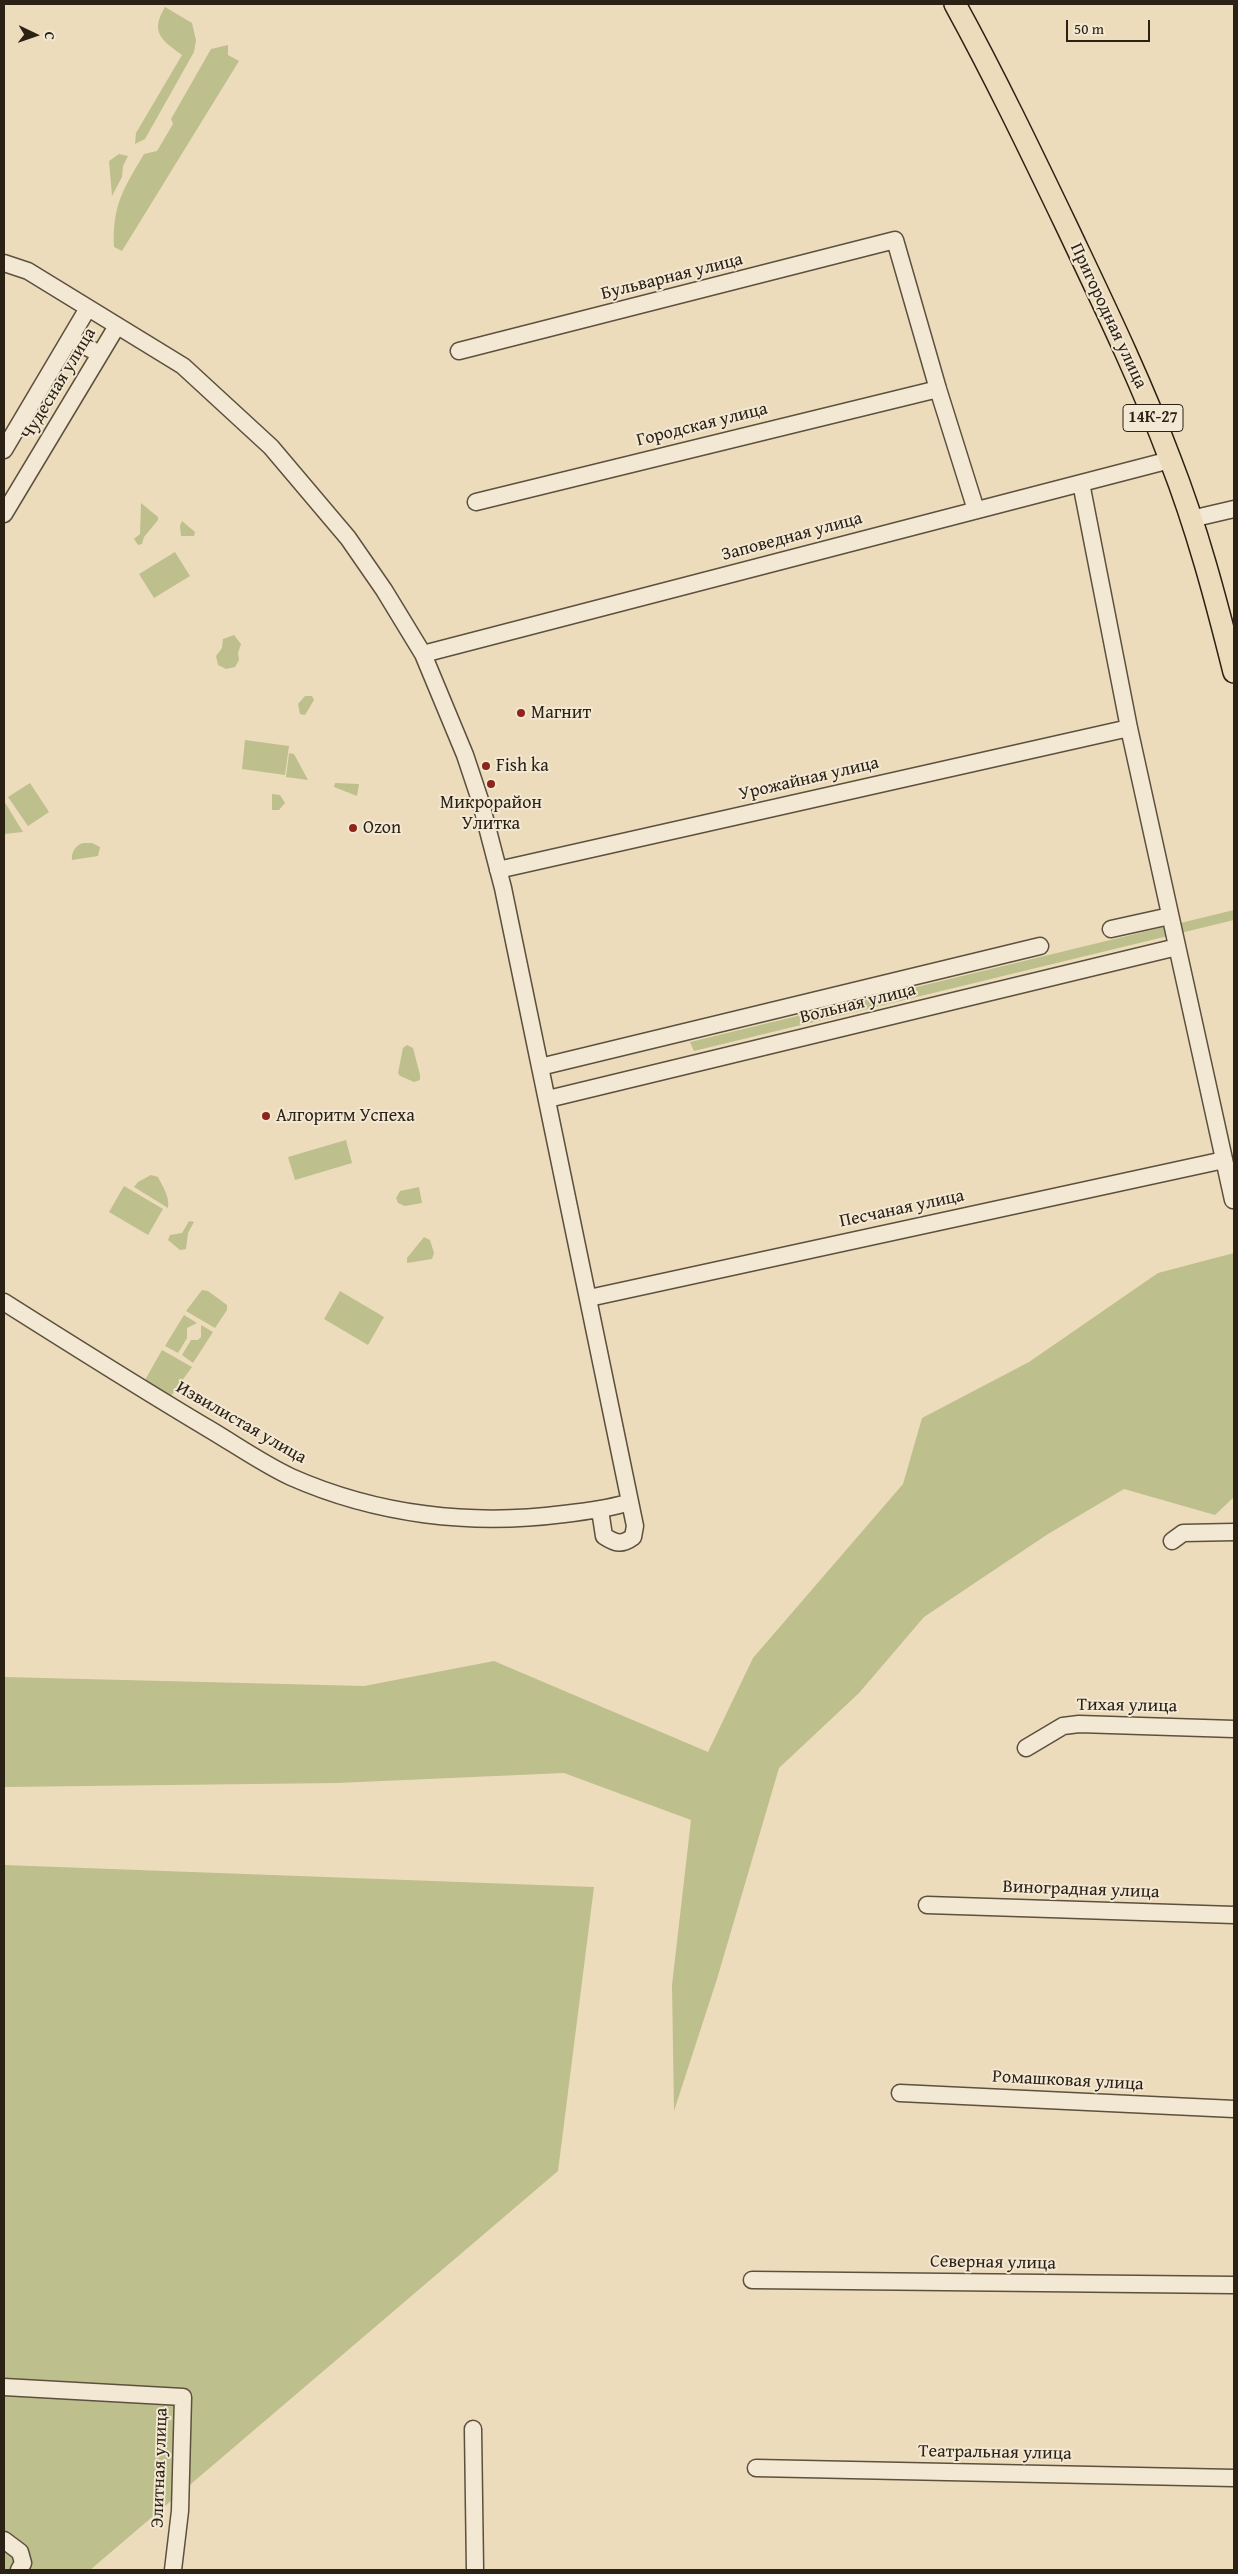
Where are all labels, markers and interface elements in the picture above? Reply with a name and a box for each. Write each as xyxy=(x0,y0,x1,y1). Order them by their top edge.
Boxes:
north arrow xyxy=(10,10,60,60)
scale bar xyxy=(1068,10,1152,42)
text: 50 m xyxy=(1074,18,1104,39)
text: С xyxy=(40,31,60,40)
street label: Пригородная улица xyxy=(1065,240,1151,392)
street label: Бульварная улица xyxy=(599,249,745,305)
street label: Чудесная улица xyxy=(17,324,101,444)
street label: Городская улица xyxy=(634,398,770,452)
road number: 14К-27 xyxy=(1123,404,1183,432)
street label: Заповедная улица xyxy=(719,508,865,566)
place label: Магнит xyxy=(531,702,591,724)
marker: Магнит xyxy=(515,707,527,719)
street label: Урожайная улица xyxy=(737,752,881,806)
place label: Fish ka xyxy=(496,755,549,777)
marker: Fish ka xyxy=(480,760,492,772)
marker: Микрорайон Улитка xyxy=(485,778,497,790)
place label: Микрорайон Улитка xyxy=(440,792,542,834)
place label: Ozon xyxy=(363,817,401,839)
marker: Ozon xyxy=(347,822,359,834)
street label: Вольная улица xyxy=(798,979,918,1029)
place label: Алгоритм Успеха xyxy=(276,1105,415,1127)
marker: Алгоритм Успеха xyxy=(260,1110,272,1122)
street label: Песчаная улица xyxy=(838,1185,966,1233)
street label: Извилистая улица xyxy=(172,1377,310,1469)
street label: Тихая улица xyxy=(1077,1694,1177,1718)
street label: Виноградная улица xyxy=(1002,1876,1160,1904)
street label: Ромашковая улица xyxy=(992,2066,1144,2096)
street label: Северная улица xyxy=(930,2251,1056,2275)
street label: Элитная улица xyxy=(147,2408,173,2528)
street label: Театральная улица xyxy=(918,2441,1072,2465)

